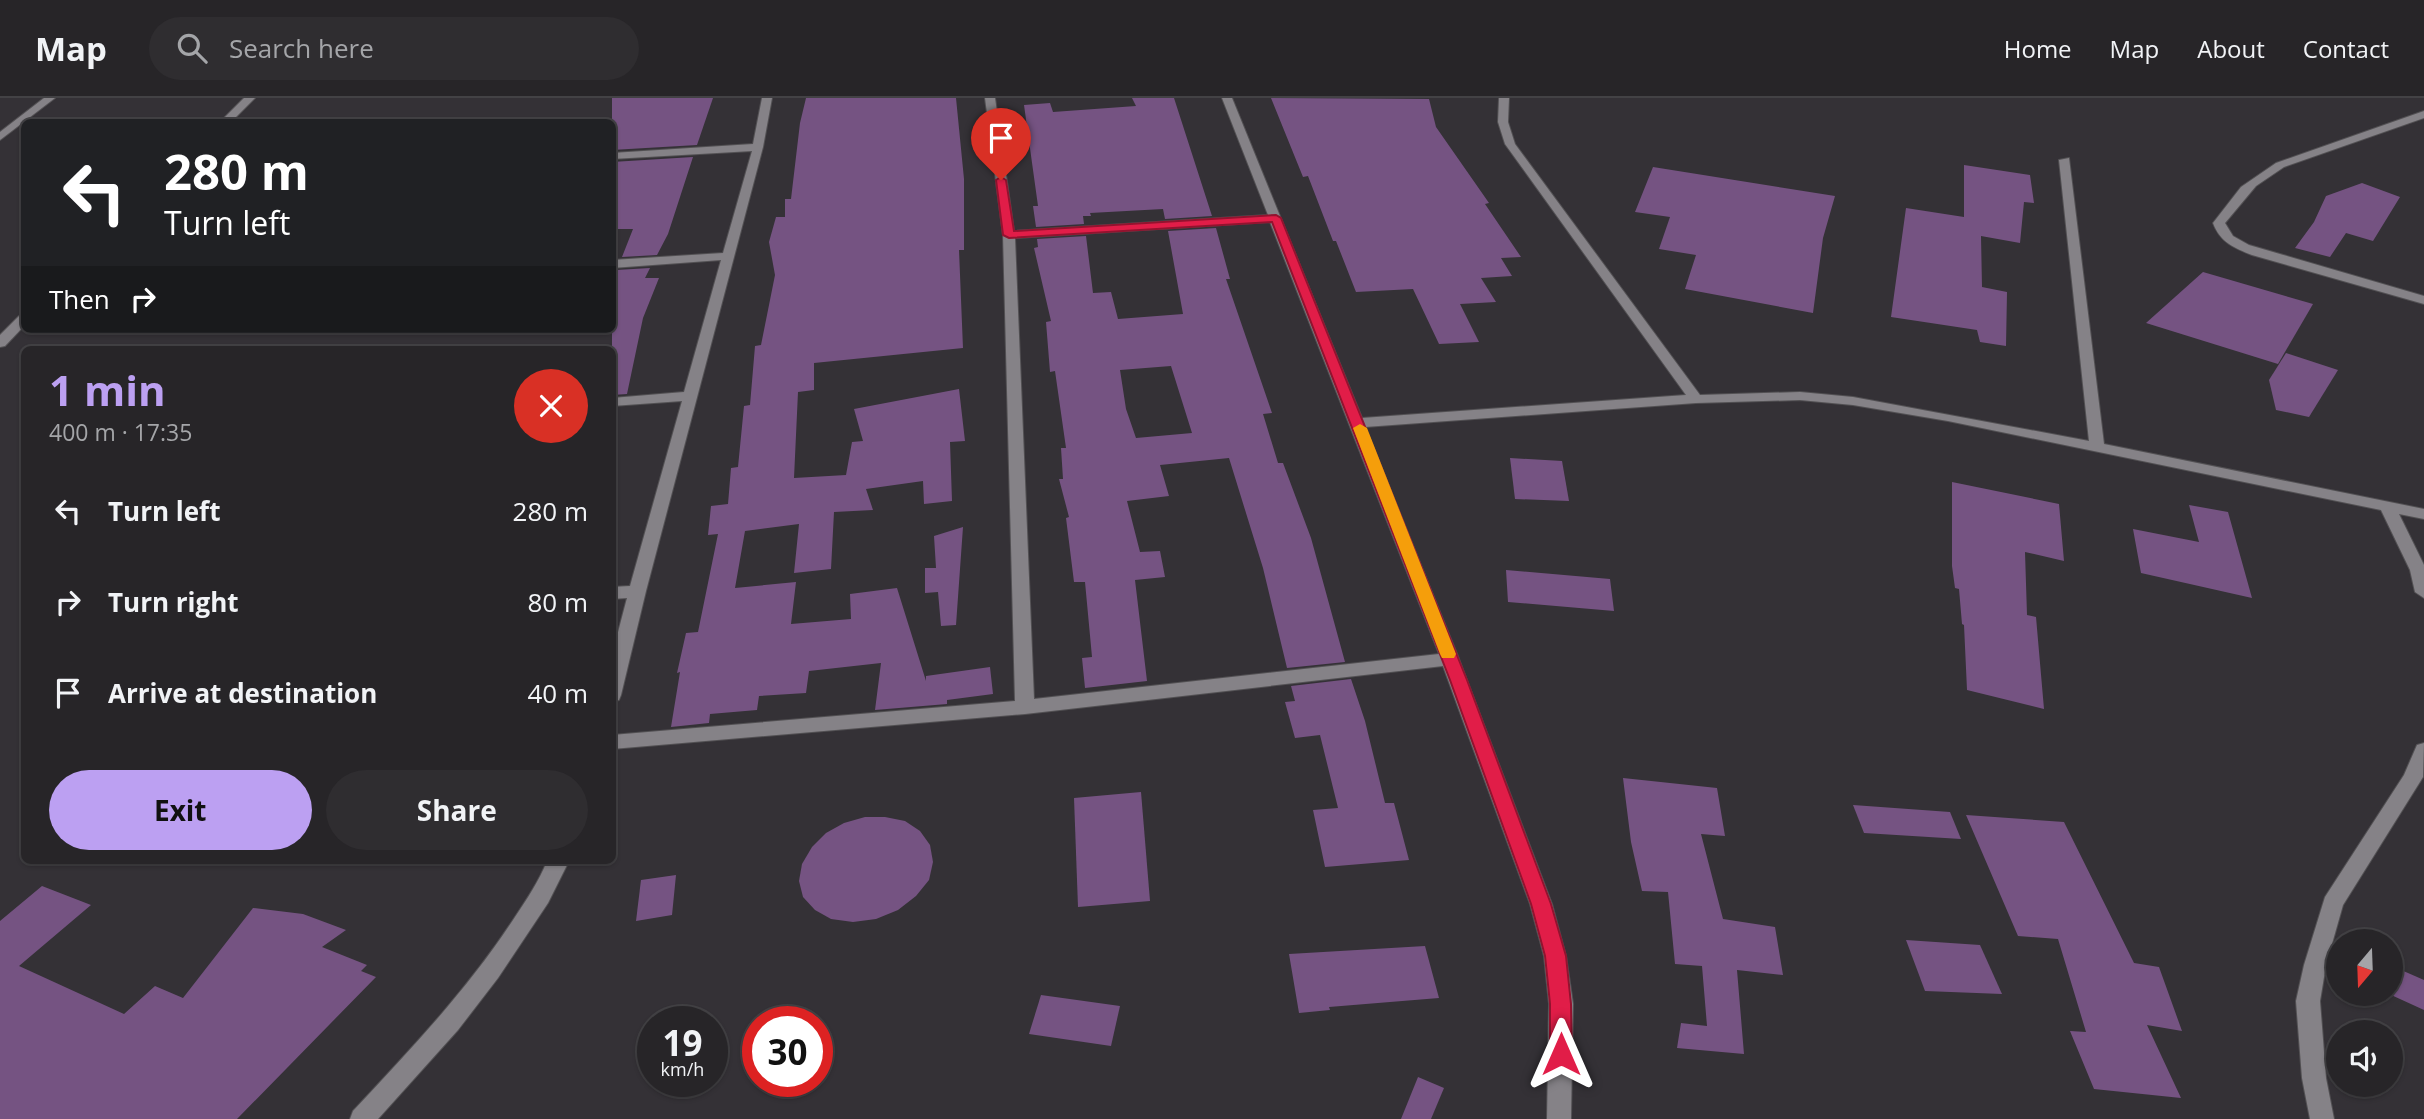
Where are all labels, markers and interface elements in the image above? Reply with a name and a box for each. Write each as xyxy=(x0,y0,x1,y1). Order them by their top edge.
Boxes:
search box xyxy=(149,17,639,80)
text: Map xyxy=(35,26,107,71)
icon: search xyxy=(173,29,211,67)
text: Search here xyxy=(229,30,374,66)
text: Home xyxy=(2004,32,2072,65)
text: Map xyxy=(2110,32,2159,65)
text: About xyxy=(2197,32,2265,65)
text: Contact xyxy=(2303,32,2389,65)
pin xyxy=(971,108,1031,180)
icon: arrive xyxy=(982,119,1020,157)
text: 280 m xyxy=(164,138,309,204)
icon: left xyxy=(49,147,140,238)
text: Turn left xyxy=(164,201,290,244)
icon: right xyxy=(124,280,162,318)
text: Then xyxy=(49,281,110,317)
text: 1 min xyxy=(49,361,166,418)
button: close xyxy=(514,369,588,443)
text: 400 m · 17:35 xyxy=(49,416,192,448)
icon: left xyxy=(49,492,87,530)
text: Turn left xyxy=(108,493,220,529)
text: 280 m xyxy=(513,493,588,529)
icon: right xyxy=(49,583,87,621)
text: Turn right xyxy=(108,584,239,620)
text: 80 m xyxy=(527,584,588,620)
icon: arrive xyxy=(49,674,87,712)
text: Arrive at destination xyxy=(108,675,377,711)
text: 40 m xyxy=(527,675,588,711)
button: Exit xyxy=(49,770,312,850)
button: Share xyxy=(326,770,588,850)
north arrow xyxy=(2326,929,2403,1006)
map controls xyxy=(2326,929,2403,1097)
speed limit sign: 30 xyxy=(742,1006,833,1097)
position arrow xyxy=(1524,1017,1598,1091)
text: 19 xyxy=(662,1019,703,1066)
button: sound xyxy=(2326,1020,2403,1097)
text: km/h xyxy=(661,1057,704,1081)

